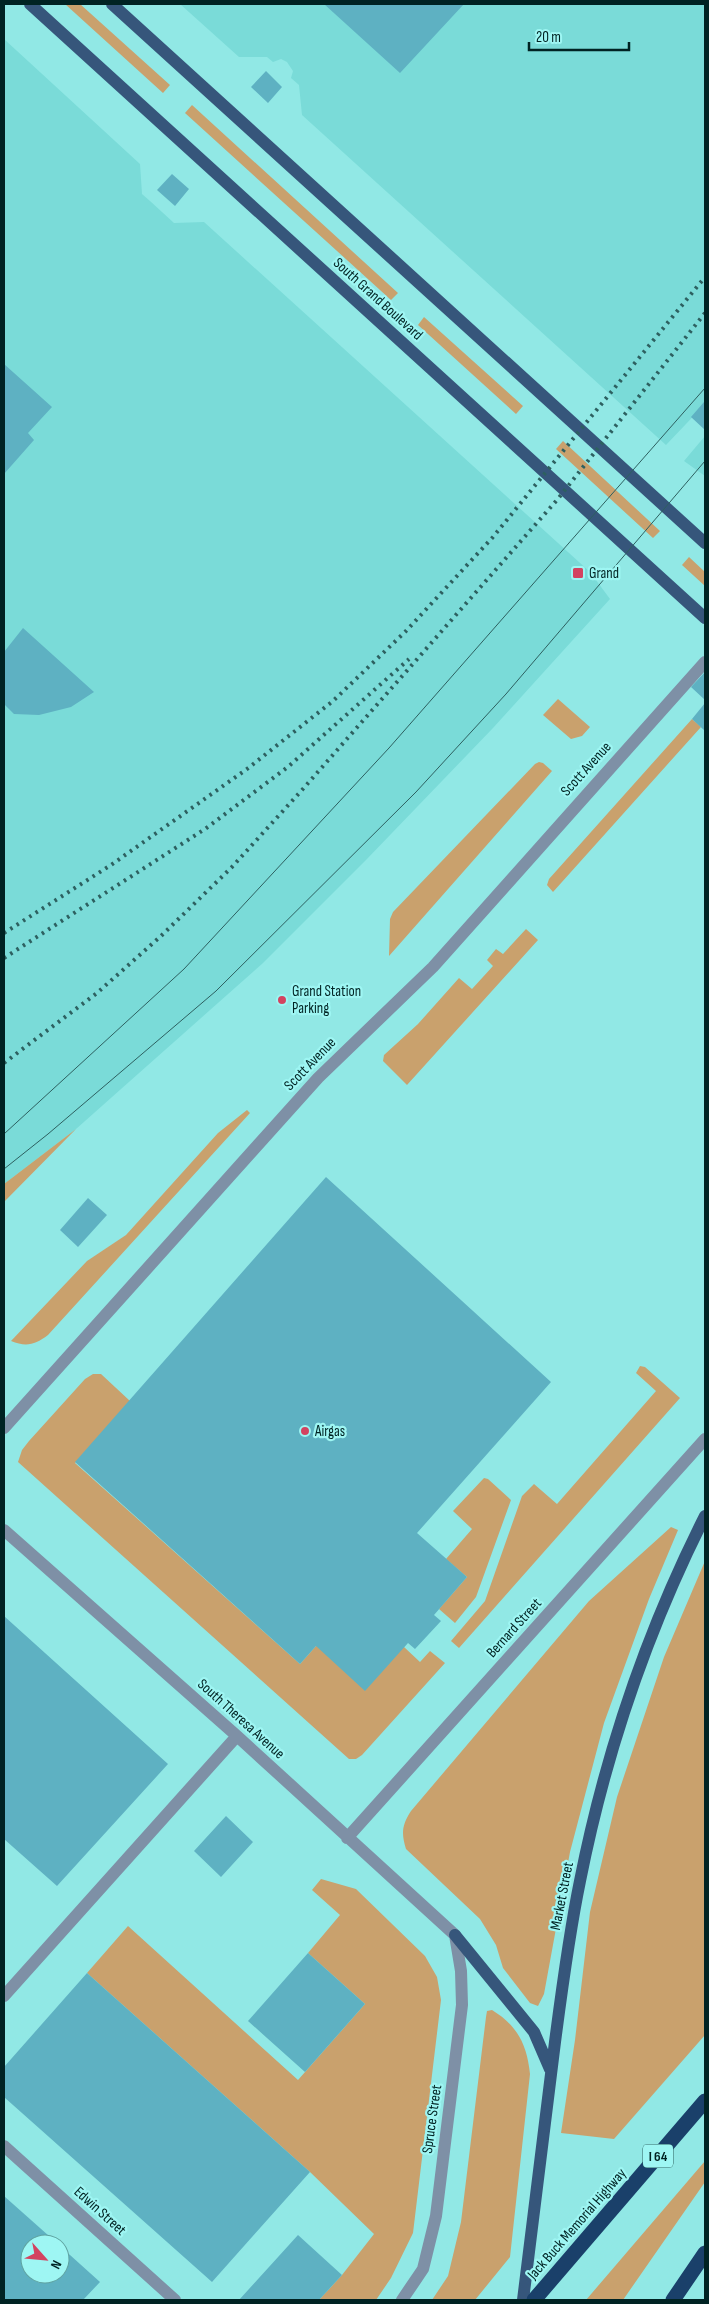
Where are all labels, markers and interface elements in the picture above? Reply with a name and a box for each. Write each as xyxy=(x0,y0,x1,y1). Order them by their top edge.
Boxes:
scale bar xyxy=(529,20,629,52)
text: 20 m xyxy=(536,28,561,47)
street label: South Grand Boulevard xyxy=(329,254,427,344)
place label: Grand xyxy=(589,564,619,583)
marker: Grand xyxy=(571,566,585,580)
street label: Scott Avenue xyxy=(557,738,615,800)
place label: Grand Station Parking xyxy=(292,982,361,1018)
marker: Grand Station Parking xyxy=(276,994,288,1006)
street label: Scott Avenue xyxy=(280,1033,340,1095)
place label: Airgas xyxy=(314,1422,345,1441)
marker: Airgas xyxy=(299,1425,311,1437)
street label: Bernard Street xyxy=(482,1594,546,1662)
street label: South Theresa Avenue xyxy=(193,1675,289,1763)
street label: Market Street xyxy=(546,1860,578,1932)
street label: Spruce Street xyxy=(418,2083,446,2155)
road number: I 64 xyxy=(643,2144,673,2168)
street label: Jack Buck Memorial Highway xyxy=(523,2164,631,2284)
street label: Edwin Street xyxy=(70,2183,130,2240)
north arrow xyxy=(20,2234,70,2284)
text: N xyxy=(47,2257,65,2272)

